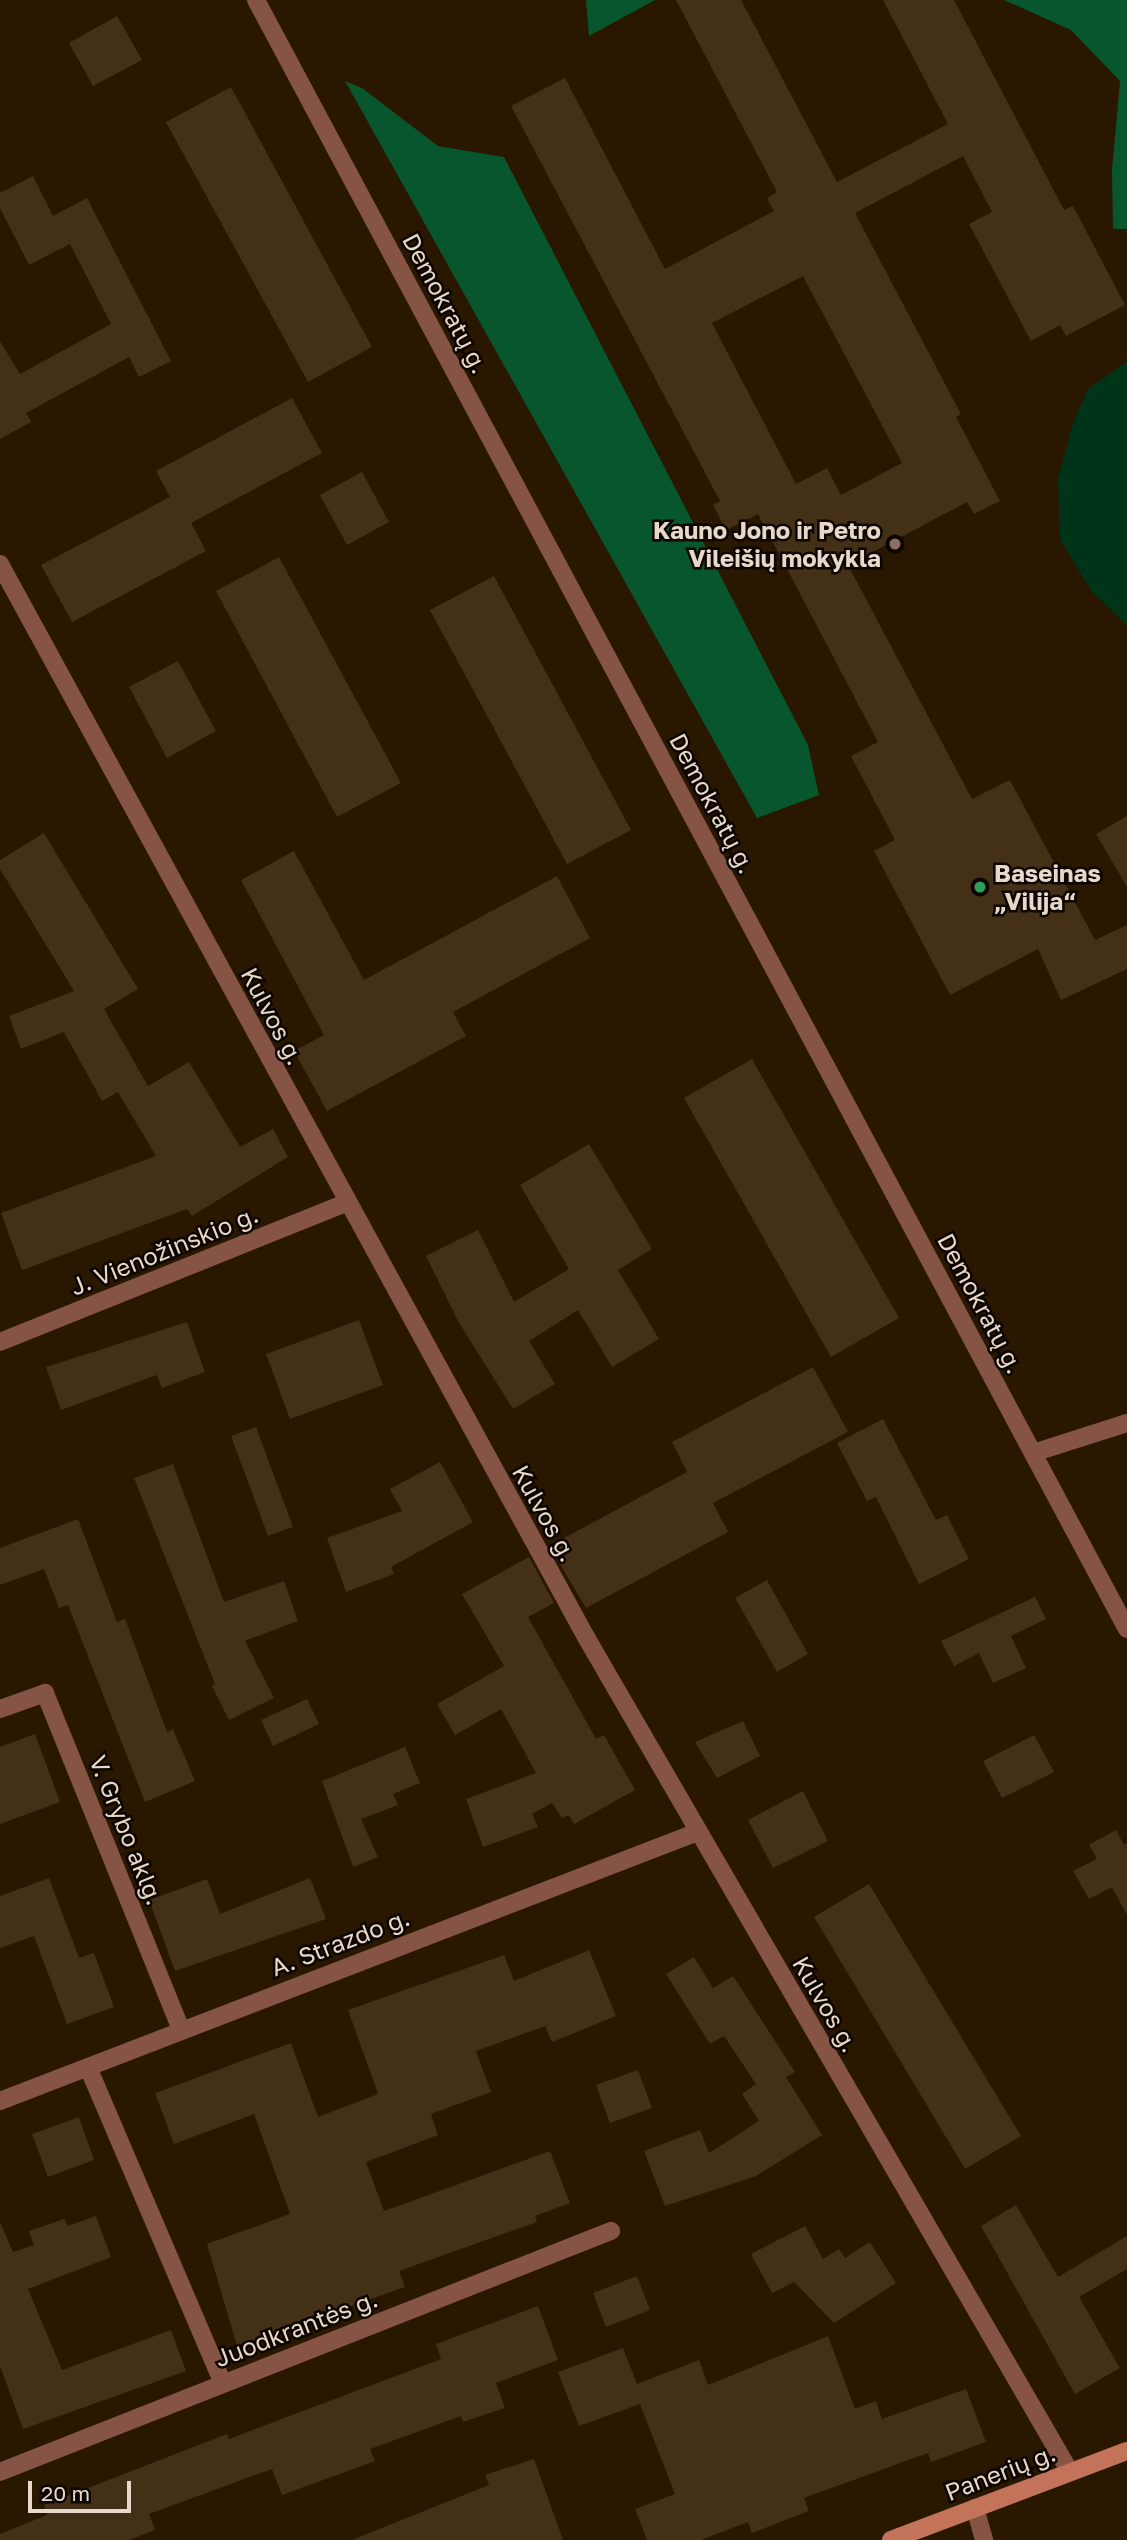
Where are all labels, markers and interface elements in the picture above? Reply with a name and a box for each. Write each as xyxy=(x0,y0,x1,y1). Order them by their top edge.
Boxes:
street label: Demokratų g. xyxy=(397,228,495,378)
place label: Kauno Jono ir Petro Vileišių mokykla xyxy=(653,516,881,572)
marker: Kauno Jono ir Petro Vileišių mokykla xyxy=(887,536,903,552)
street label: Demokratų g. xyxy=(664,728,762,878)
place label: Baseinas „Vilija“ xyxy=(994,859,1101,915)
marker: Baseinas „Vilija“ xyxy=(972,879,988,895)
street label: Kulvos g. xyxy=(235,963,311,1069)
street label: J. Vienožinskio g. xyxy=(66,1199,262,1301)
street label: Demokratų g. xyxy=(932,1228,1030,1378)
street label: Kulvos g. xyxy=(507,1460,583,1566)
street label: V. Grybo aklg. xyxy=(84,1751,170,1909)
street label: A. Strazdo g. xyxy=(267,1902,413,1982)
street label: Kulvos g. xyxy=(787,1951,865,2057)
street label: Juodkrantės g. xyxy=(211,2284,381,2372)
street label: Panerių g. xyxy=(941,2438,1059,2506)
scale bar xyxy=(32,2466,135,2510)
text: 20 m xyxy=(41,2480,90,2506)

